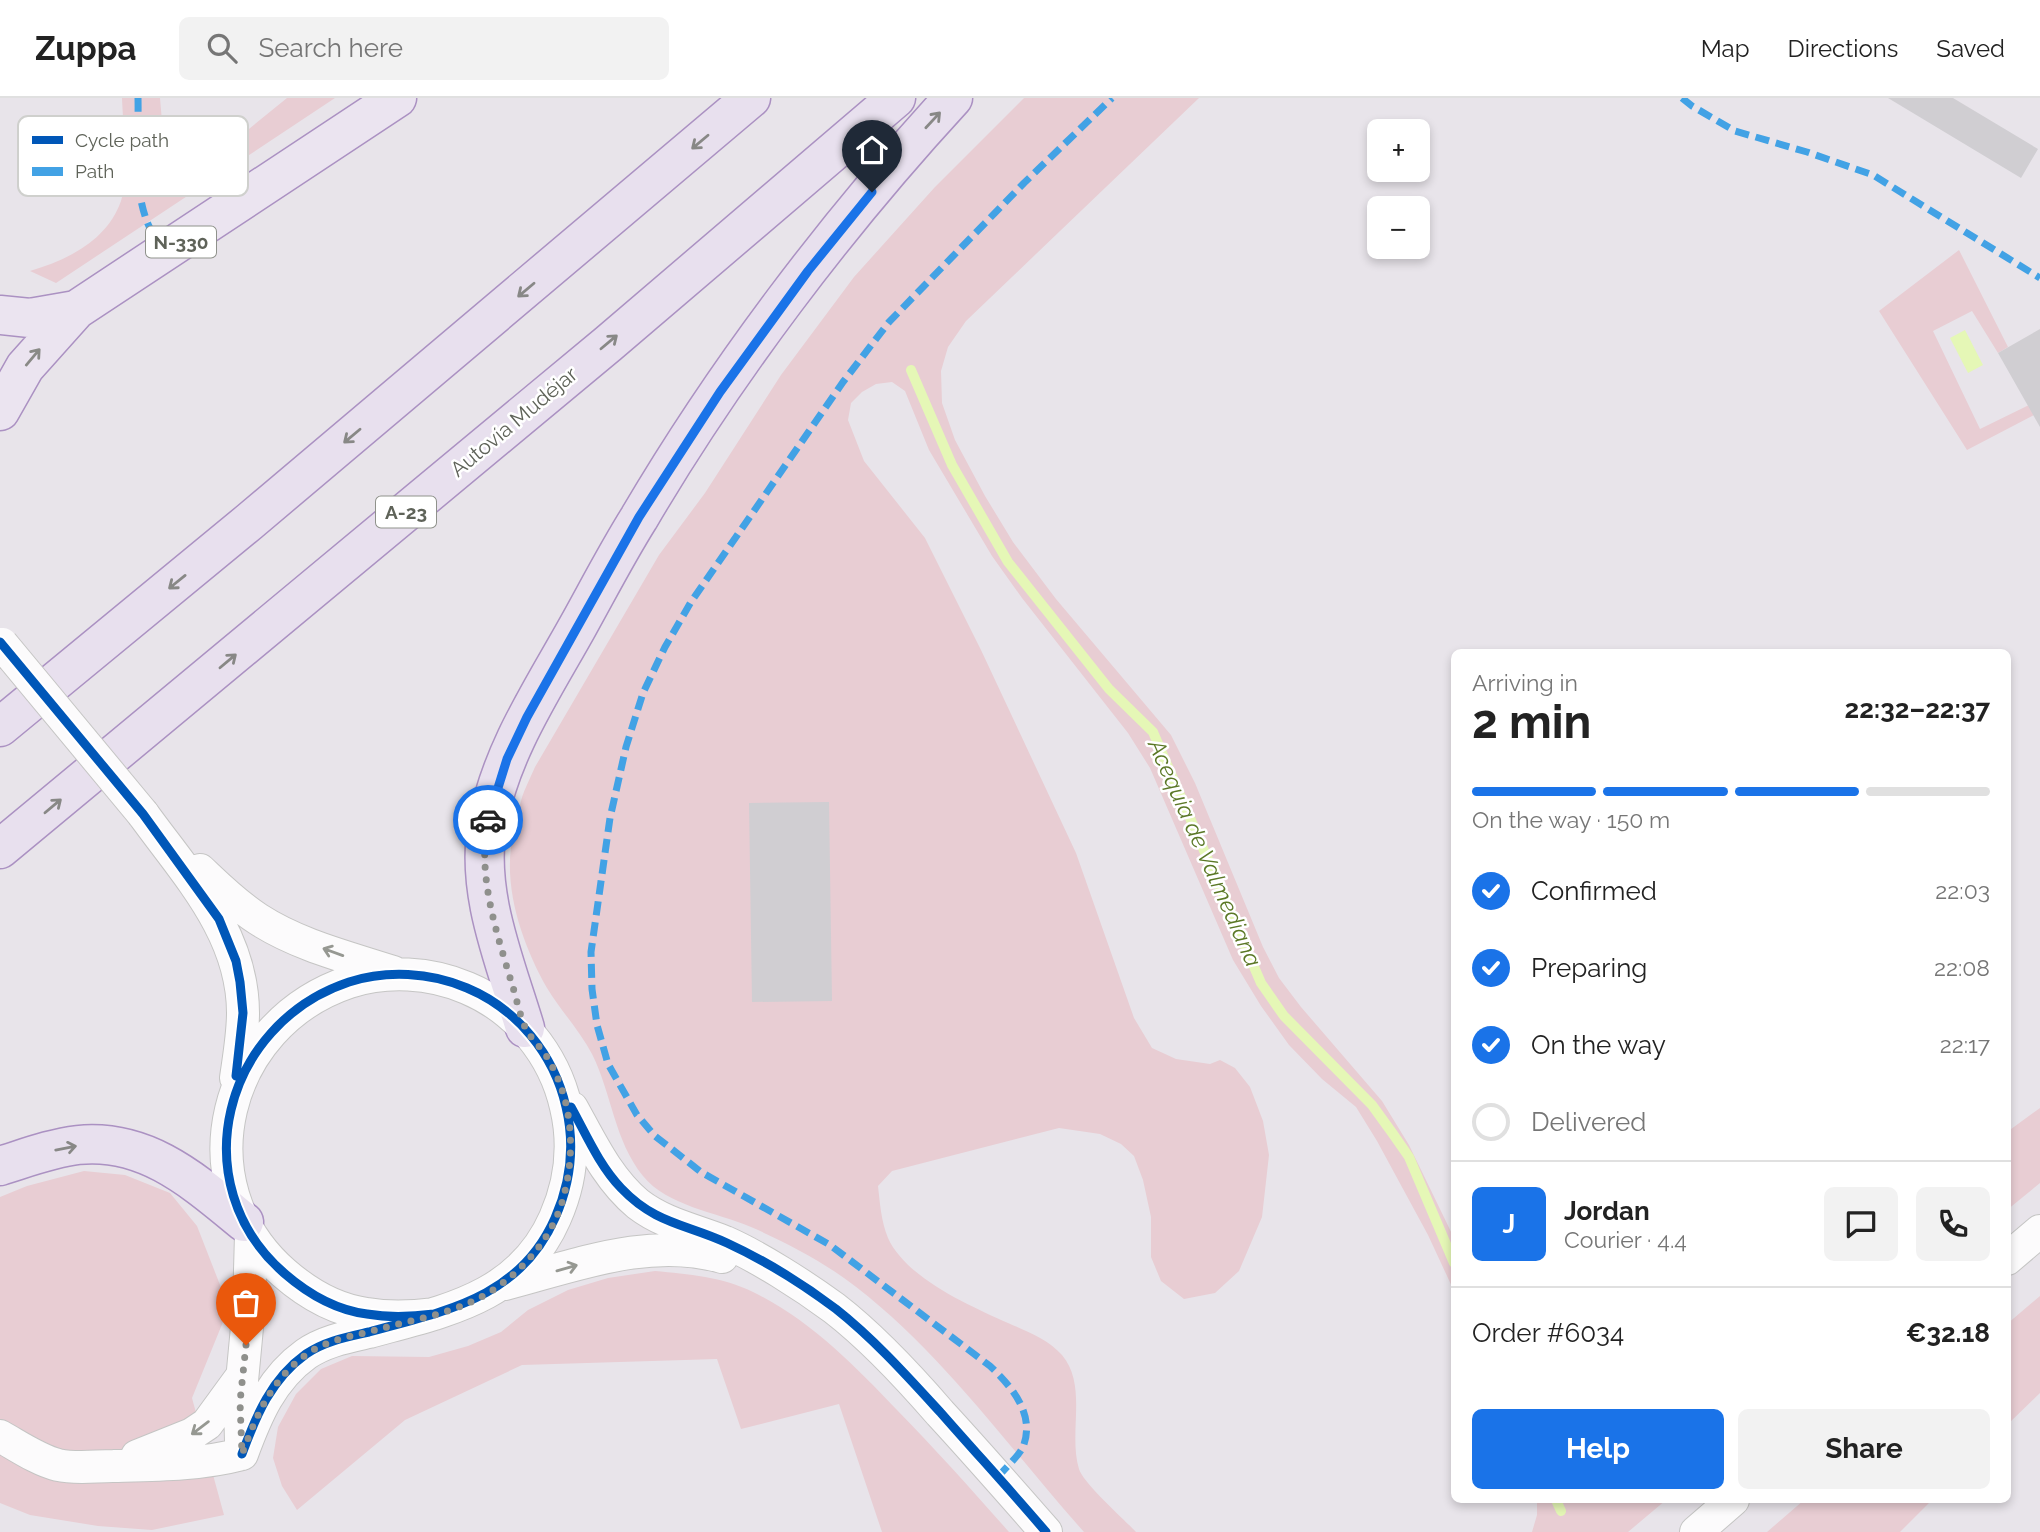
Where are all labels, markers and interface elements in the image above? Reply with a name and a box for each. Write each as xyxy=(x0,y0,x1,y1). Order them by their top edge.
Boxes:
search box xyxy=(179,17,669,80)
text: Zuppa xyxy=(35,29,137,68)
icon: search xyxy=(203,29,241,67)
text: Search here xyxy=(259,33,403,63)
text: Map xyxy=(1701,34,1750,63)
text: Directions xyxy=(1788,34,1898,63)
text: Saved xyxy=(1936,34,2005,63)
one-way arrow xyxy=(925,112,942,129)
legend xyxy=(18,116,248,196)
map controls xyxy=(1367,119,1430,259)
button: + xyxy=(1367,119,1430,182)
pin xyxy=(842,120,902,192)
text: Cycle path xyxy=(75,129,169,151)
icon: home xyxy=(853,131,891,169)
one-way arrow xyxy=(691,134,709,150)
text: Path xyxy=(75,160,114,182)
button: − xyxy=(1367,196,1430,259)
road number: N-330 xyxy=(146,226,216,258)
one-way arrow xyxy=(518,282,536,298)
one-way arrow xyxy=(600,334,618,350)
one-way arrow xyxy=(25,348,41,366)
street label: Autovía Mudéjar xyxy=(445,361,583,482)
one-way arrow xyxy=(344,428,362,444)
road number: A-23 xyxy=(376,496,436,528)
one-way arrow xyxy=(169,574,187,589)
one-way arrow xyxy=(218,653,236,668)
text: Arriving in xyxy=(1472,669,1578,696)
text: 22:32–22:37 xyxy=(1845,694,1990,724)
text: 2 min xyxy=(1472,695,1591,749)
water label: Acequia de Valmediana xyxy=(1142,733,1268,971)
courier xyxy=(453,785,523,855)
one-way arrow xyxy=(43,798,61,814)
icon: car xyxy=(469,801,507,839)
text: On the way · 150 m xyxy=(1472,806,1670,833)
icon: check xyxy=(1472,872,1510,910)
text: Confirmed xyxy=(1531,876,1657,906)
text: 22:03 xyxy=(1935,877,1990,904)
one-way arrow xyxy=(322,945,344,957)
icon: check xyxy=(1472,949,1510,987)
text: Preparing xyxy=(1531,953,1647,983)
text: 22:08 xyxy=(1934,954,1990,981)
icon: check xyxy=(1472,1026,1510,1064)
text: On the way xyxy=(1531,1030,1666,1060)
text: 22:17 xyxy=(1940,1031,1990,1058)
text: Delivered xyxy=(1531,1107,1646,1137)
one-way arrow xyxy=(54,1141,77,1154)
button: chat xyxy=(1824,1187,1898,1261)
button: phone xyxy=(1916,1187,1990,1261)
text: Jordan xyxy=(1564,1196,1650,1226)
text: J xyxy=(1503,1209,1515,1239)
text: Courier · 4.4 xyxy=(1564,1226,1687,1253)
one-way arrow xyxy=(555,1260,577,1273)
pin xyxy=(216,1273,276,1345)
icon: bag xyxy=(227,1284,265,1322)
text: Order #6034 xyxy=(1472,1318,1624,1348)
text: €32.18 xyxy=(1906,1318,1990,1348)
button: Help xyxy=(1472,1409,1724,1489)
button: Share xyxy=(1738,1409,1990,1489)
one-way arrow xyxy=(191,1420,210,1435)

